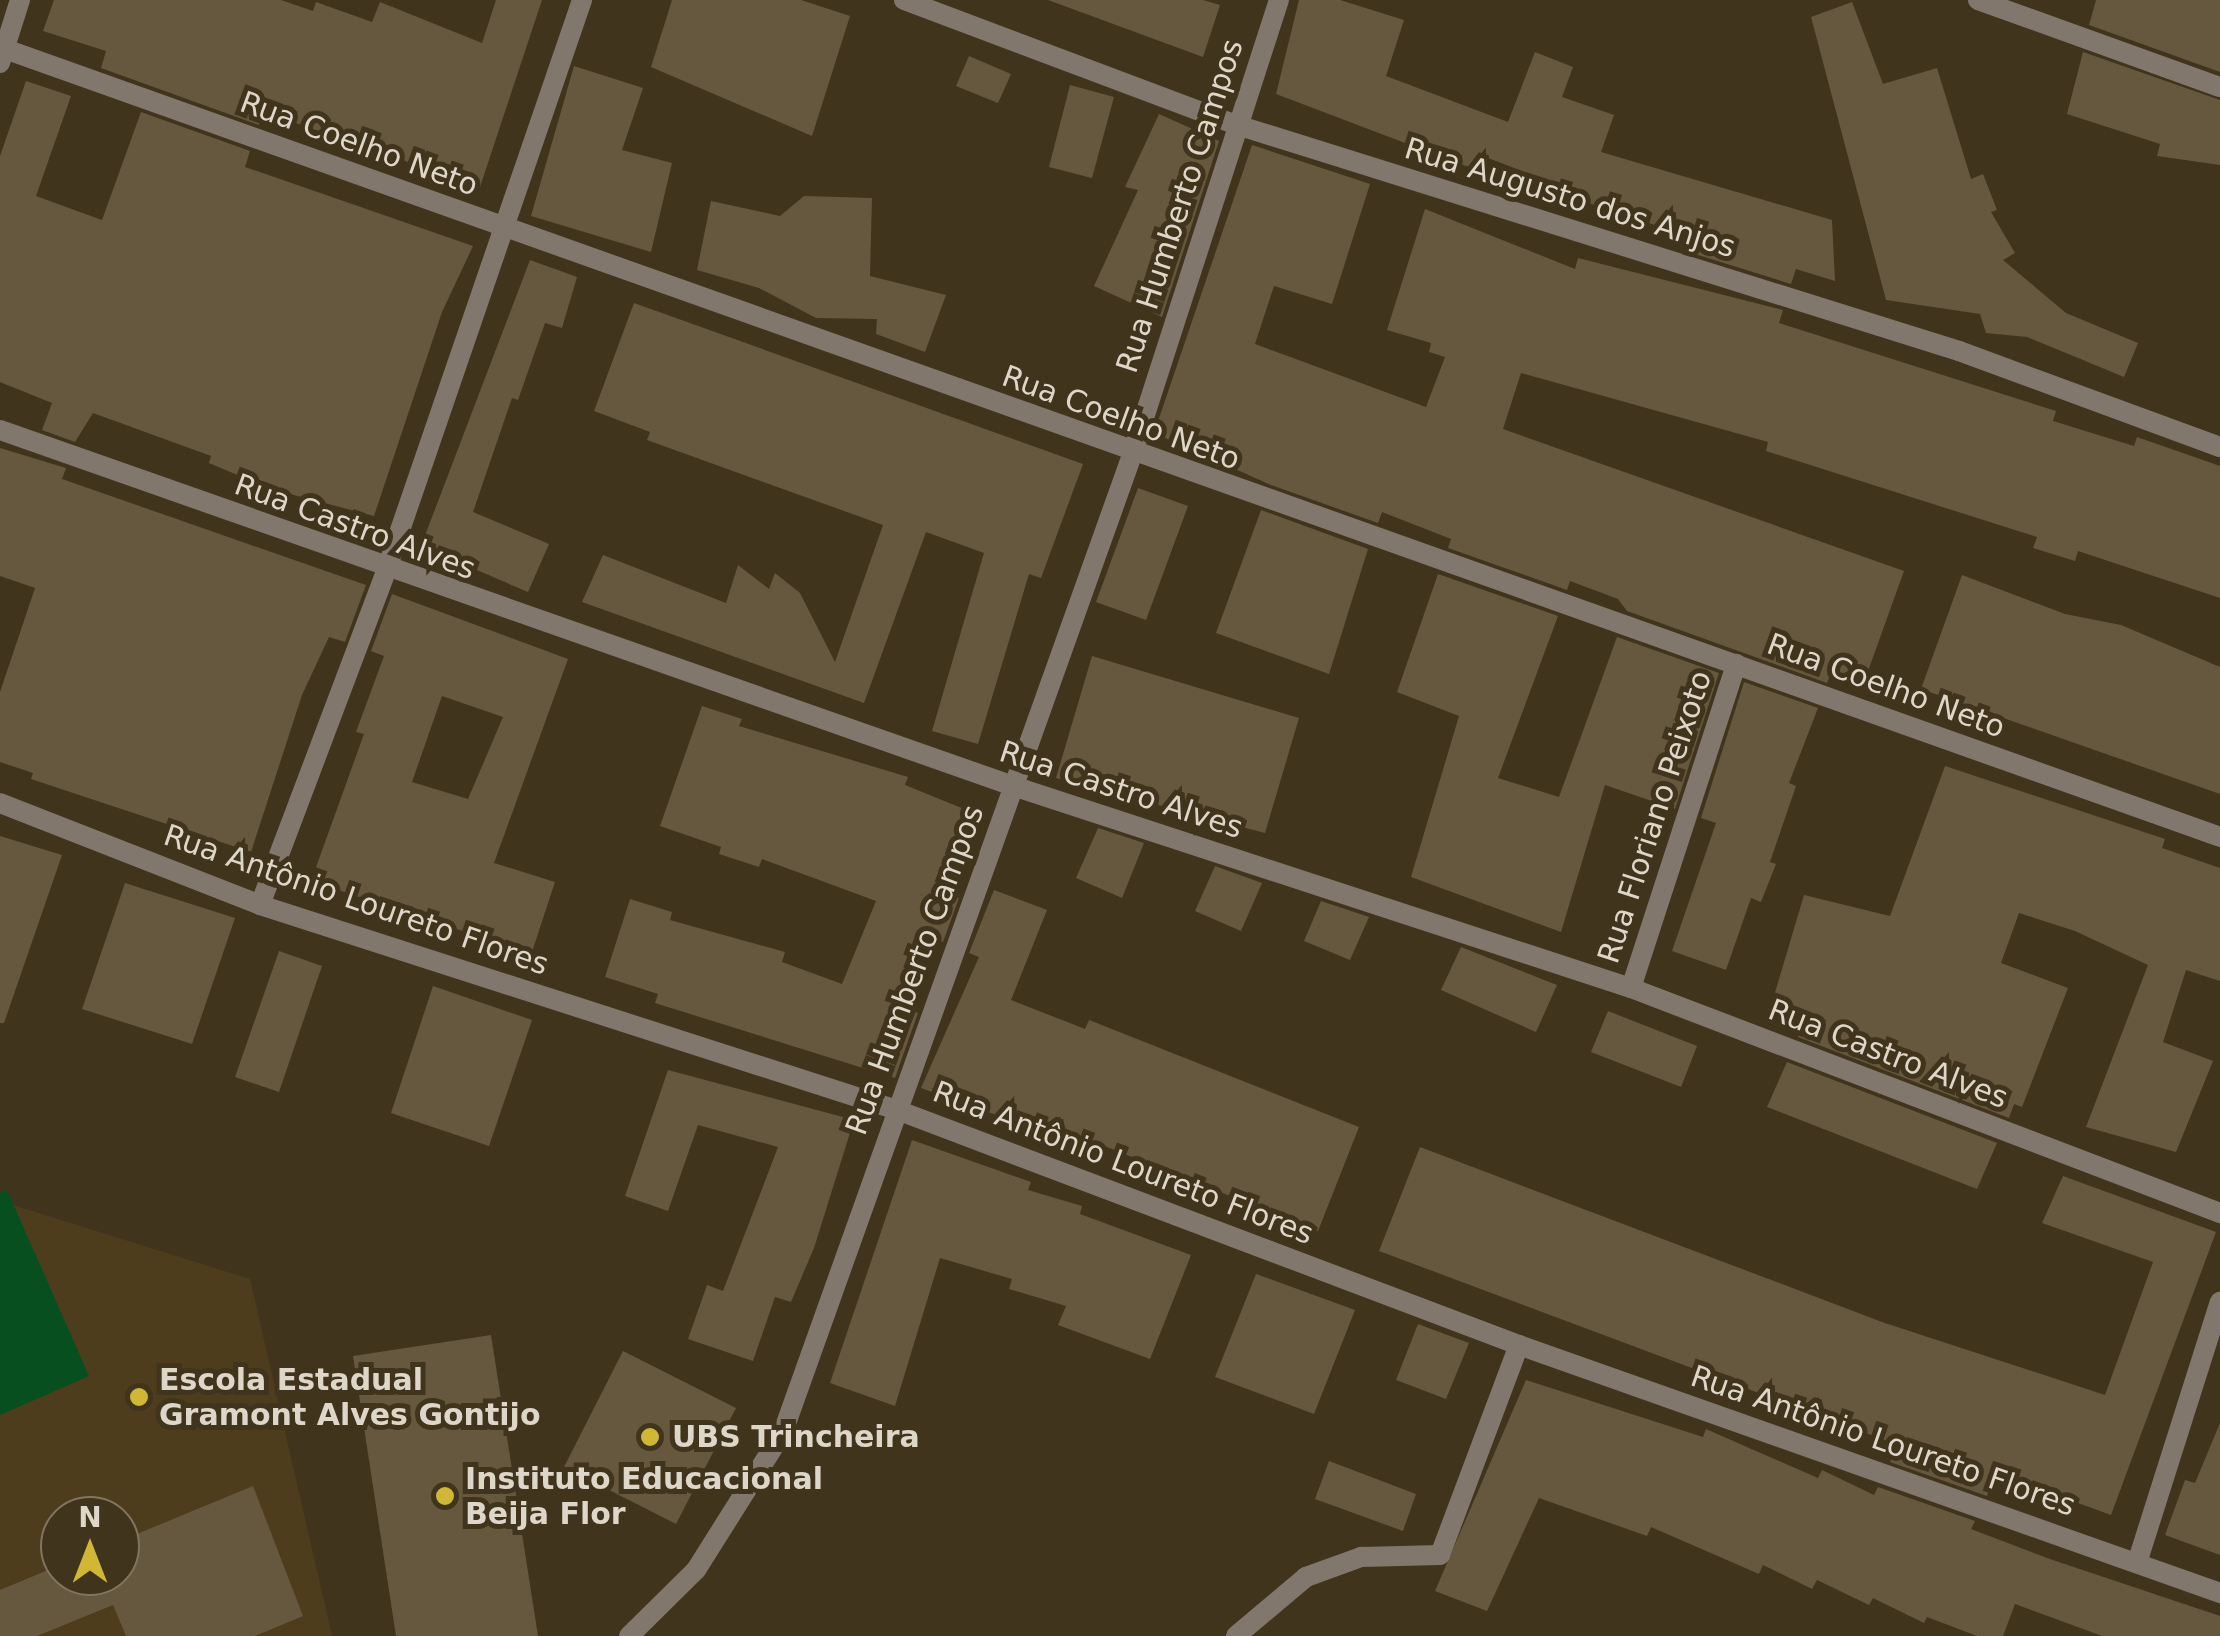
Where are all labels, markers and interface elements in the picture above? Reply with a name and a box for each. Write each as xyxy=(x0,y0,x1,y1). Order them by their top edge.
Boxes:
street label: Rua Humberto Campos xyxy=(1109,35,1251,377)
street label: Rua Coelho Neto xyxy=(235,84,483,204)
street label: Rua Augusto dos Anjos xyxy=(1400,131,1740,265)
street label: Rua Coelho Neto xyxy=(997,358,1245,478)
street label: Rua Castro Alves xyxy=(230,467,480,587)
street label: Rua Coelho Neto xyxy=(1762,626,2010,746)
street label: Rua Floriano Peixoto xyxy=(1591,666,1719,968)
street label: Rua Castro Alves xyxy=(995,734,1247,846)
street label: Rua Humberto Campos xyxy=(839,800,991,1140)
street label: Rua Antônio Loureto Flores xyxy=(159,817,553,983)
street label: Rua Castro Alves xyxy=(1763,992,2013,1116)
street label: Rua Antônio Loureto Flores xyxy=(928,1074,1318,1252)
street label: Rua Antônio Loureto Flores xyxy=(1686,1358,2080,1524)
place label: Escola Estadual Gramont Alves Gontijo xyxy=(159,1362,540,1432)
marker: Escola Estadual Gramont Alves Gontijo xyxy=(128,1386,150,1408)
place label: UBS Trincheira xyxy=(672,1419,920,1455)
marker: UBS Trincheira xyxy=(637,1424,663,1450)
place label: Instituto Educacional Beija Flor xyxy=(465,1461,823,1532)
marker: Instituto Educacional Beija Flor xyxy=(434,1485,456,1507)
north arrow xyxy=(40,1496,140,1596)
text: N xyxy=(78,1501,102,1534)

